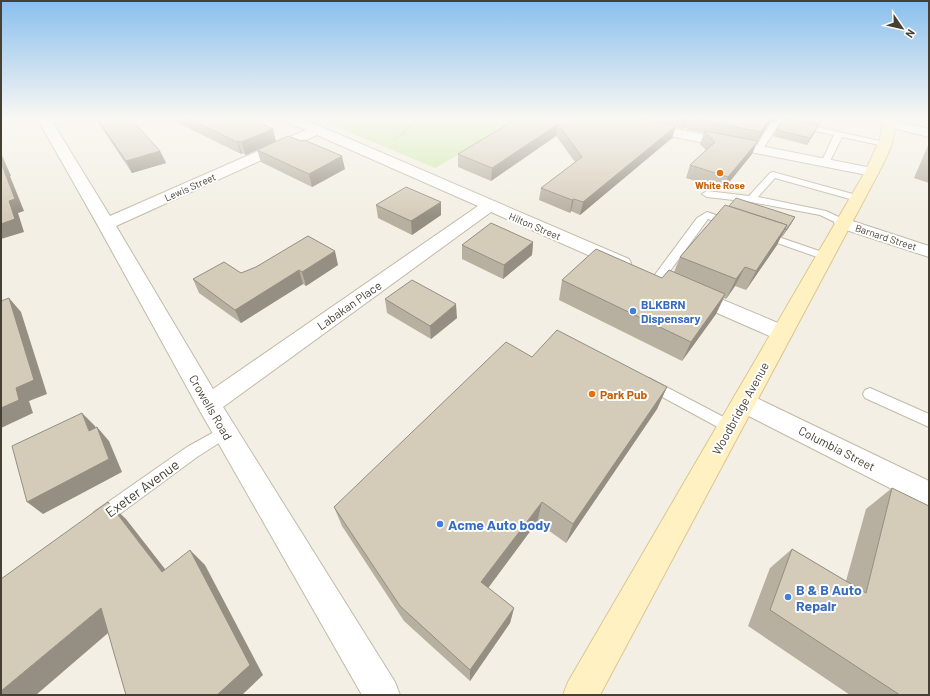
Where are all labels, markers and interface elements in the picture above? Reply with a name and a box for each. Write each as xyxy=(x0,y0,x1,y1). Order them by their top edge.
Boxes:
north arrow xyxy=(882,8,922,48)
text: N xyxy=(903,27,918,41)
marker: White Rose xyxy=(715,168,725,178)
street label: Lewis Street xyxy=(163,170,218,204)
place label: White Rose xyxy=(695,179,746,191)
street label: Hilton Street xyxy=(507,210,563,242)
street label: Barnard Street xyxy=(854,221,919,253)
street label: Labakan Place xyxy=(314,278,384,332)
place label: BLKBRN Dispensary xyxy=(641,297,701,325)
marker: BLKBRN Dispensary xyxy=(628,306,638,316)
street label: Woodbridge Avenue xyxy=(709,359,771,457)
street label: Crowells Road xyxy=(187,372,235,442)
place label: Park Pub xyxy=(600,387,648,401)
marker: Park Pub xyxy=(587,389,597,399)
street label: Columbia Street xyxy=(796,423,878,473)
street label: Exeter Avenue xyxy=(102,456,182,520)
place label: Acme Auto body xyxy=(448,516,550,533)
marker: Acme Auto body xyxy=(435,519,445,529)
place label: B & B Auto Repair xyxy=(796,581,862,614)
marker: B & B Auto Repair xyxy=(783,592,793,602)

